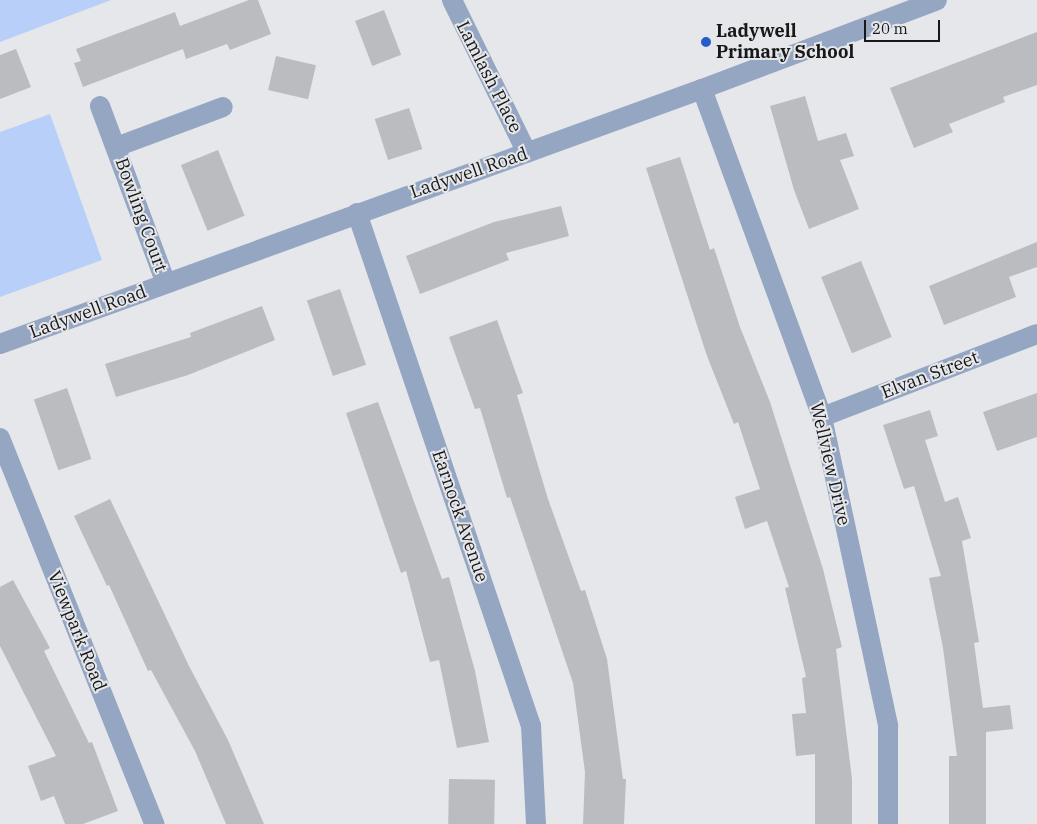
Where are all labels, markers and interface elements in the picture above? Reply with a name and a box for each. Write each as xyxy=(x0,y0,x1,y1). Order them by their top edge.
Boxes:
scale bar xyxy=(867,10,943,42)
street label: Lamlash Place xyxy=(452,18,526,136)
text: 20 m xyxy=(872,19,908,38)
place label: Ladywell Primary School xyxy=(716,21,854,64)
marker: Ladywell Primary School xyxy=(700,36,712,48)
street label: Ladywell Road xyxy=(407,143,531,203)
street label: Bowling Court xyxy=(110,155,172,275)
street label: Ladywell Road xyxy=(27,281,149,343)
street label: Elvan Street xyxy=(878,347,982,403)
street label: Wellview Drive xyxy=(805,400,855,528)
street label: Earnock Avenue xyxy=(427,447,493,585)
street label: Viewpark Road xyxy=(43,568,111,694)

